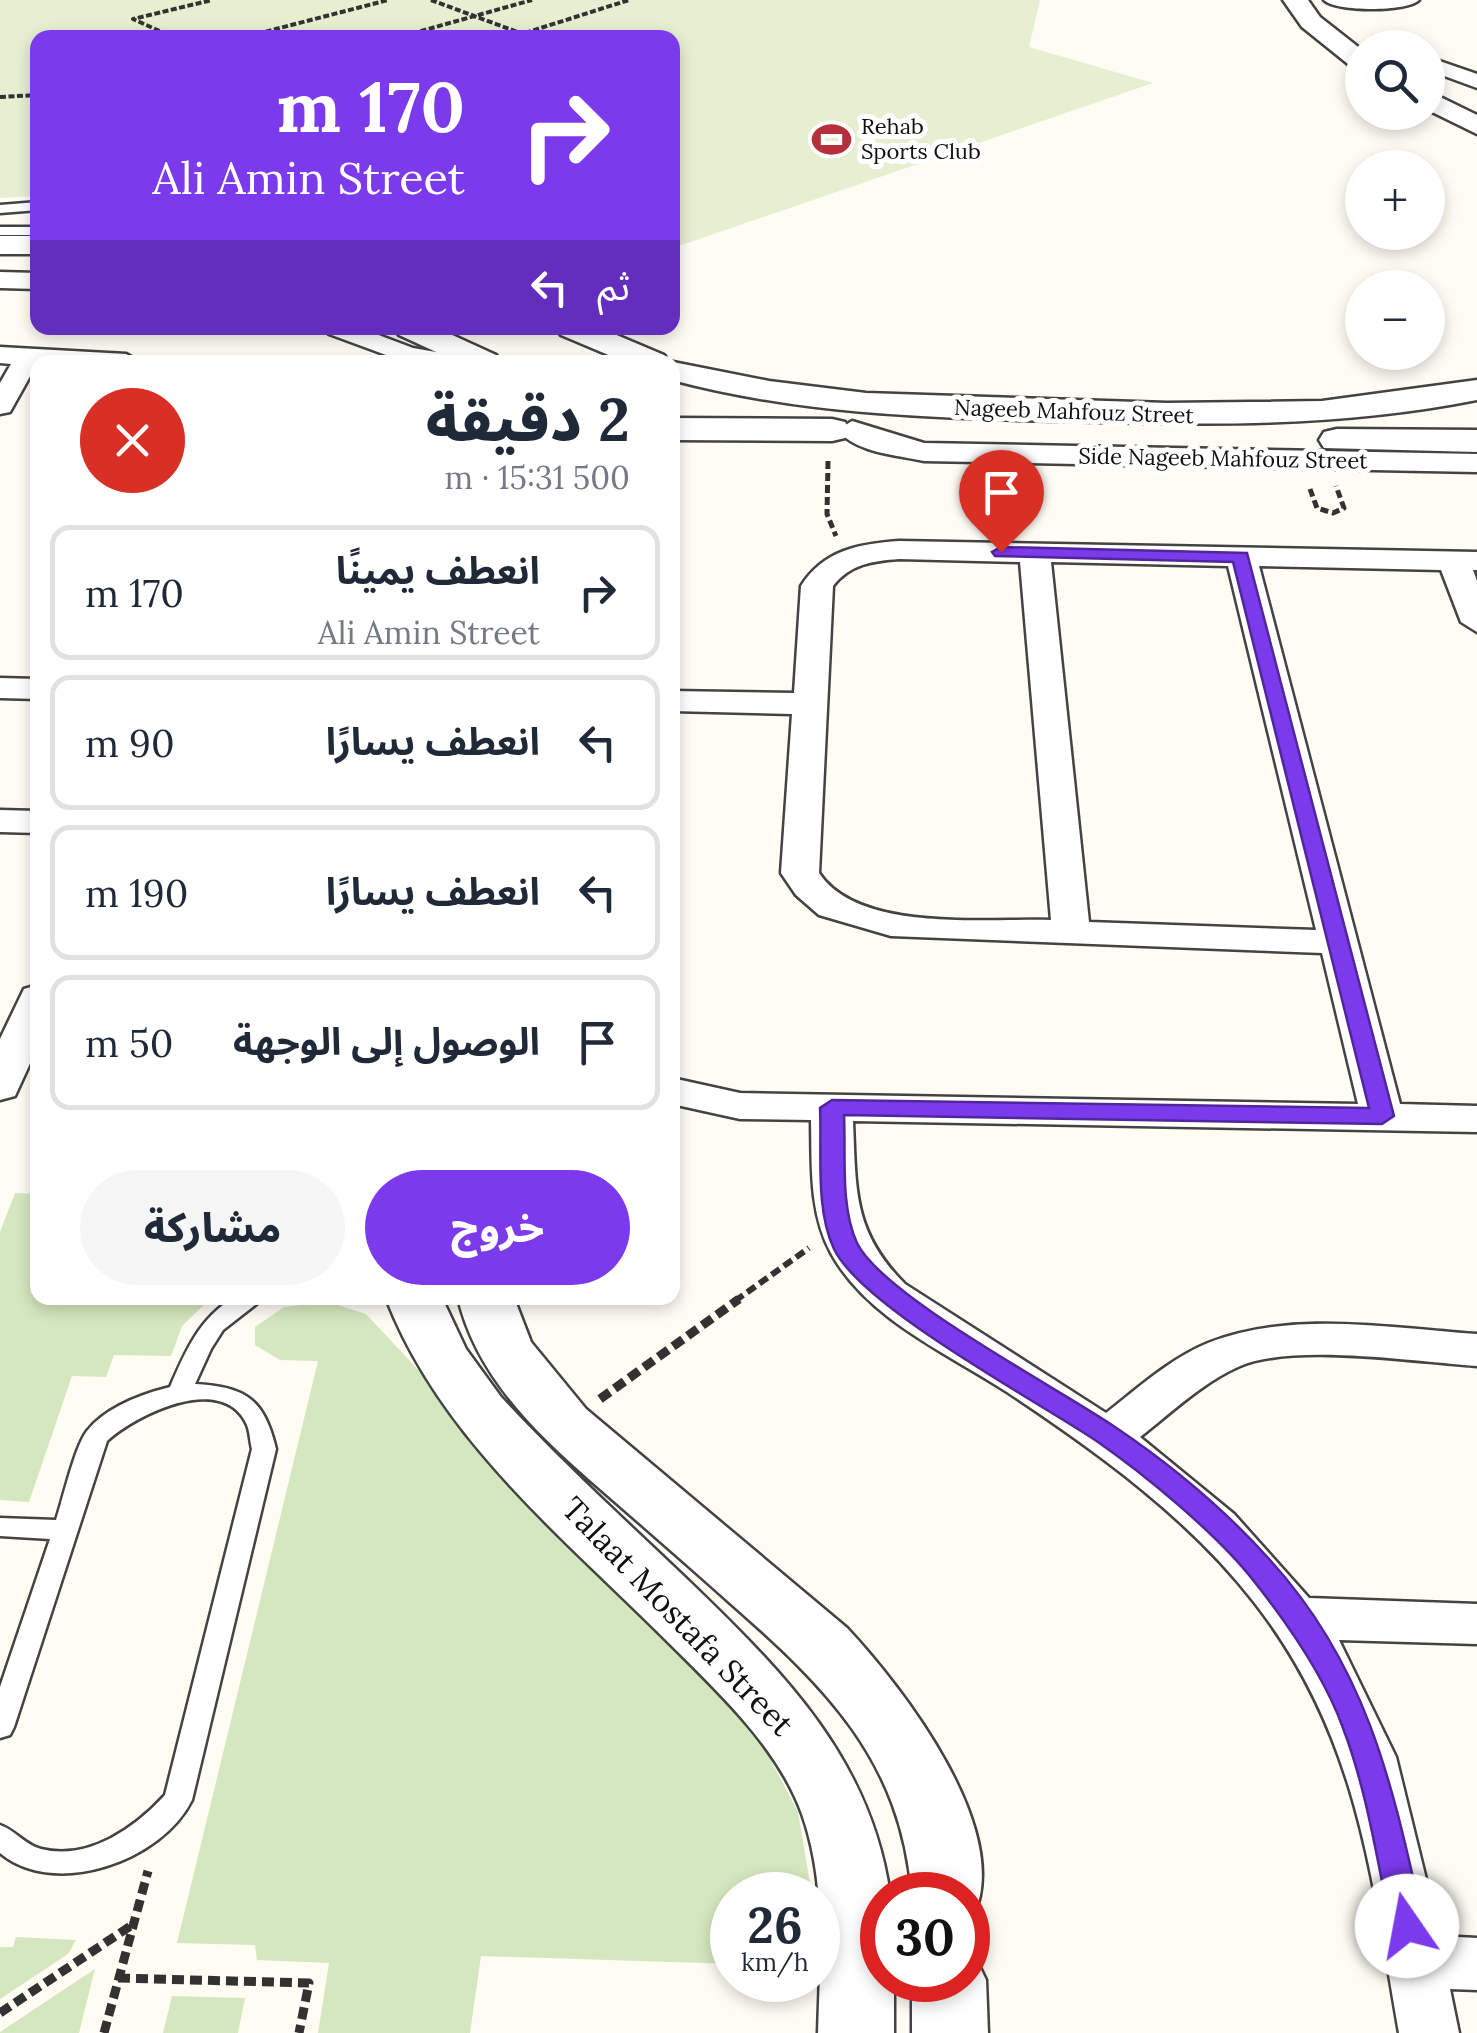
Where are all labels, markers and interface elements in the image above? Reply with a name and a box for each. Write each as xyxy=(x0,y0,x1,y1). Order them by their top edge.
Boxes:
map controls xyxy=(1345,30,1445,370)
button: search xyxy=(1345,30,1445,130)
text: 170 m xyxy=(276,62,465,151)
icon: right xyxy=(500,70,630,200)
place label: Rehab Sports Club xyxy=(861,112,981,165)
sports icon: Rehab Sports Club xyxy=(810,118,852,160)
text: Ali Amin Street xyxy=(152,149,465,206)
button: + xyxy=(1345,150,1445,250)
icon: left xyxy=(522,260,577,315)
text: ثم xyxy=(597,262,630,310)
button: − xyxy=(1345,270,1445,370)
text: 2 دقيقة xyxy=(426,381,630,457)
button: close xyxy=(80,388,185,493)
street label: Nageeb Mahfouz Street xyxy=(954,393,1195,429)
street label: Side Nageeb Mahfouz Street xyxy=(1078,441,1368,475)
pin xyxy=(959,450,1044,553)
text: 500 m · 15:31 xyxy=(444,457,630,498)
icon: arrive xyxy=(974,465,1029,520)
text: انعطف يمينًا xyxy=(336,546,540,594)
icon: right xyxy=(570,565,625,620)
text: 170 m xyxy=(85,569,184,617)
text: Ali Amin Street xyxy=(318,612,540,653)
icon: left xyxy=(570,715,625,770)
text: انعطف يسارًا xyxy=(326,717,540,765)
text: 90 m xyxy=(85,719,175,767)
icon: left xyxy=(570,865,625,920)
text: انعطف يسارًا xyxy=(326,867,540,915)
text: 190 m xyxy=(85,869,188,917)
icon: arrive xyxy=(570,1015,625,1070)
text: الوصول إلى الوجهة xyxy=(233,1017,540,1065)
text: 50 m xyxy=(85,1019,173,1067)
button: مشاركة xyxy=(80,1170,345,1285)
button: خروج xyxy=(365,1170,630,1285)
street label: Talaat Mostafa Street xyxy=(553,1488,803,1745)
speed limit sign: 30 xyxy=(860,1872,990,2002)
position arrow xyxy=(1355,1874,1459,1978)
text: 26 xyxy=(747,1893,803,1957)
text: km/h xyxy=(741,1946,809,1978)

